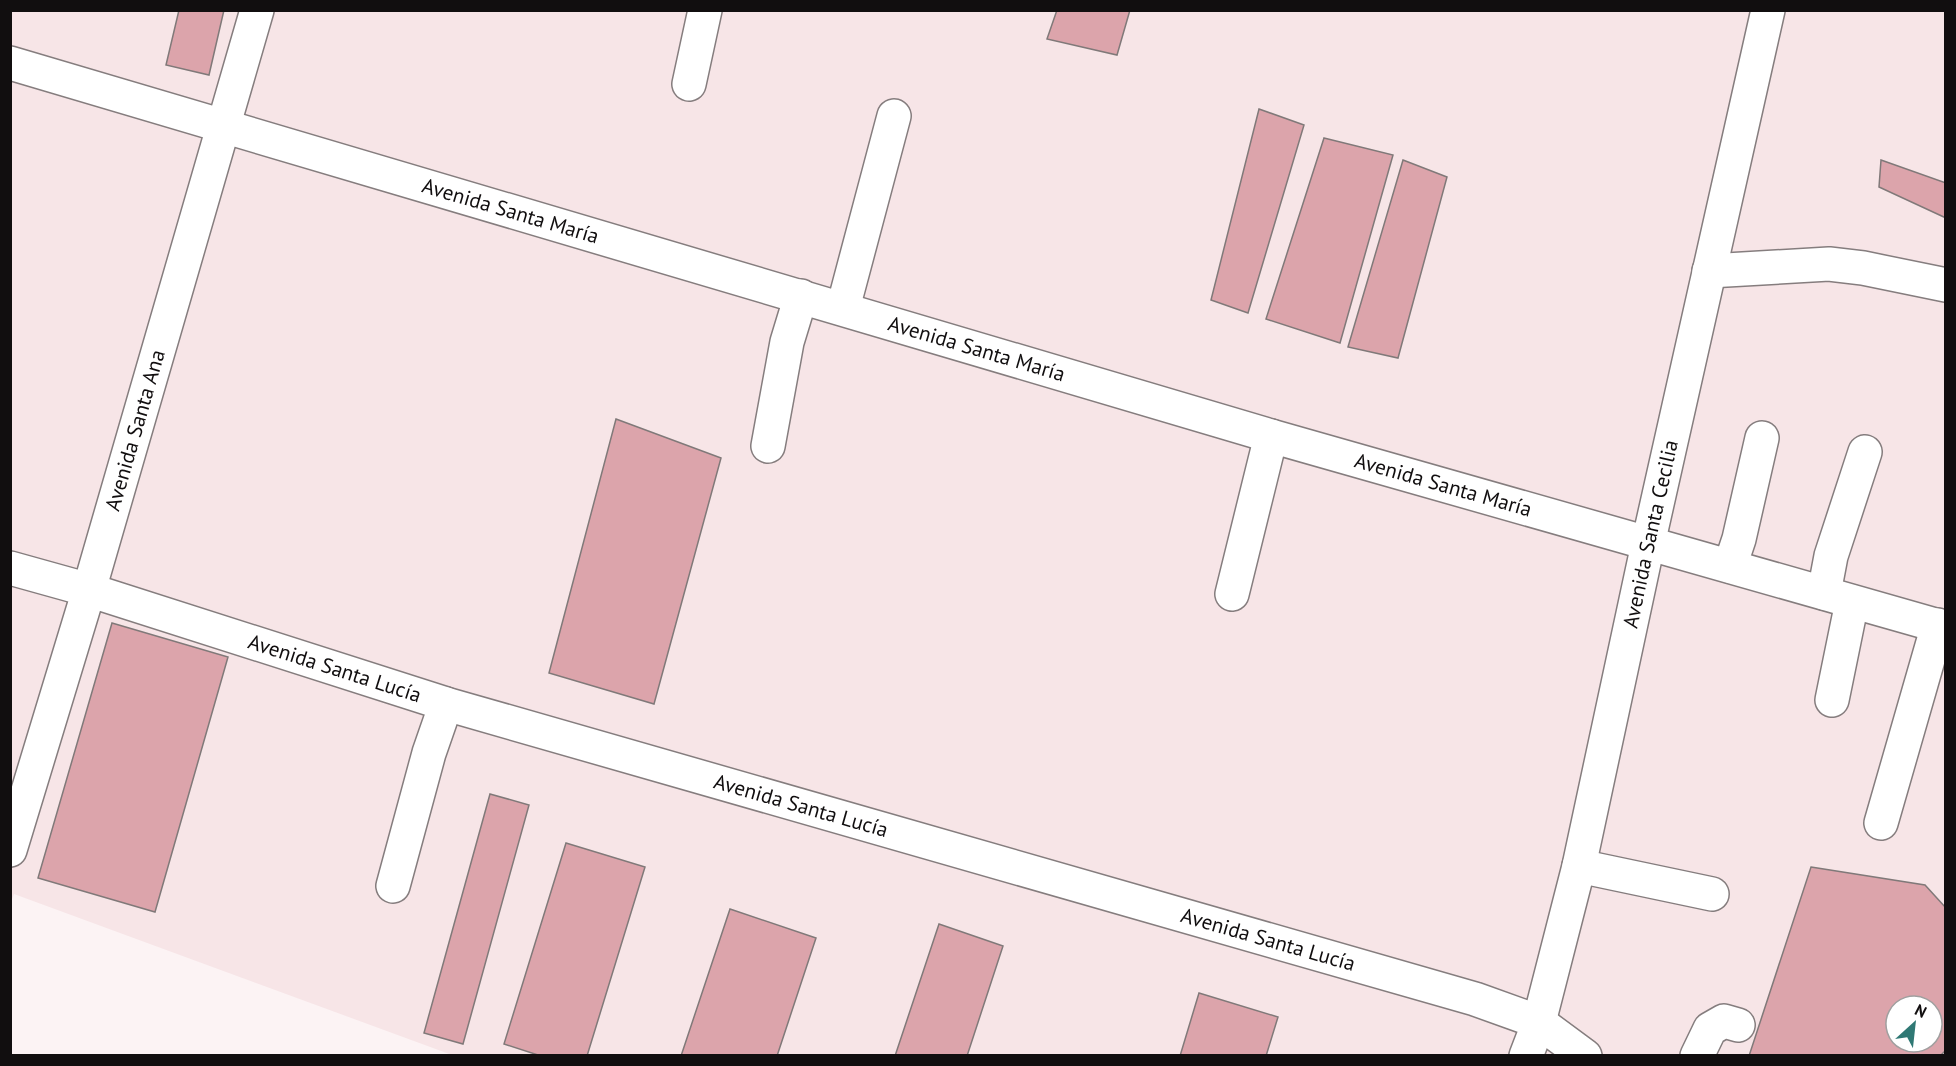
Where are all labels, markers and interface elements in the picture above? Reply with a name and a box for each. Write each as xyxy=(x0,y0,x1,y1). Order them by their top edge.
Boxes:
street label: Avenida Santa María xyxy=(419,172,602,249)
street label: Avenida Santa María xyxy=(885,310,1068,387)
street label: Avenida Santa Ana xyxy=(99,346,171,514)
street label: Avenida Santa Cecilia xyxy=(1616,437,1684,631)
street label: Avenida Santa María xyxy=(1352,446,1535,523)
street label: Avenida Santa Lucía xyxy=(245,628,425,708)
street label: Avenida Santa Lucía xyxy=(711,767,891,843)
street label: Avenida Santa Lucía xyxy=(1178,901,1359,977)
north arrow xyxy=(1884,994,1944,1054)
text: N xyxy=(1912,999,1930,1022)

